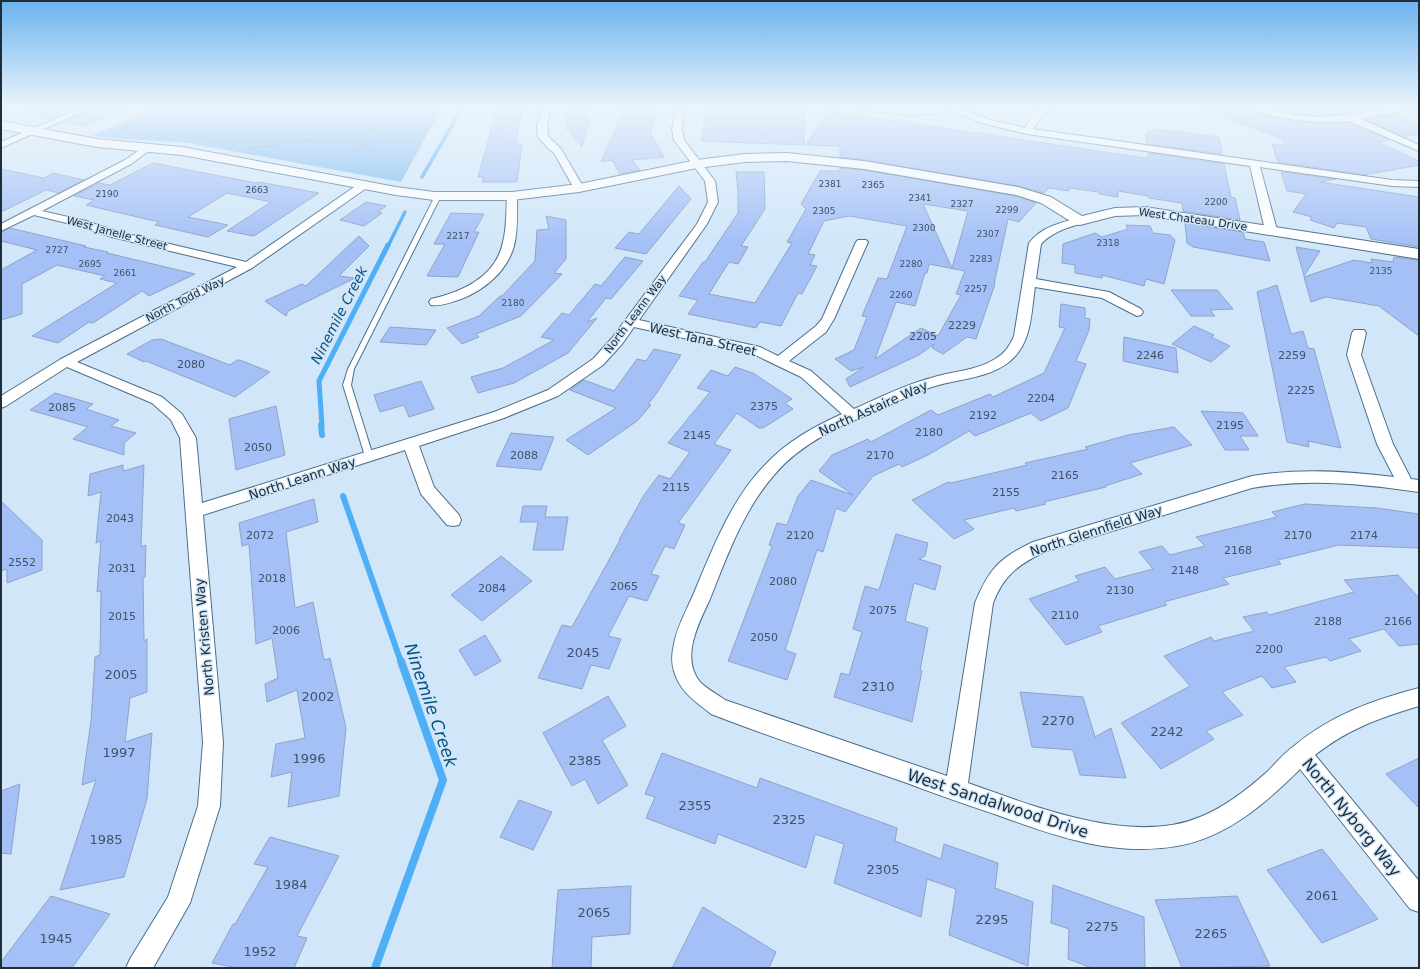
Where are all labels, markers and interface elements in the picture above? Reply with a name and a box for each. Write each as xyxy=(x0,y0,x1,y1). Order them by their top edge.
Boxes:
house number: 2381 xyxy=(819,179,841,189)
house number: 2365 xyxy=(862,180,884,190)
house number: 2663 xyxy=(246,185,268,195)
house number: 2190 xyxy=(96,189,119,199)
house number: 2341 xyxy=(909,193,931,203)
house number: 2200 xyxy=(1205,197,1228,207)
house number: 2327 xyxy=(951,199,973,209)
house number: 2299 xyxy=(996,205,1019,215)
street label: West Chateau Drive xyxy=(1138,205,1248,234)
house number: 2305 xyxy=(813,206,835,216)
street label: West Janelle Street xyxy=(65,214,169,253)
house number: 2300 xyxy=(913,223,936,233)
house number: 2307 xyxy=(977,229,999,239)
house number: 2217 xyxy=(447,231,469,241)
house number: 2318 xyxy=(1097,238,1120,248)
house number: 2727 xyxy=(46,245,68,255)
house number: 2283 xyxy=(970,254,992,264)
house number: 2695 xyxy=(79,259,101,269)
house number: 2280 xyxy=(900,259,923,269)
water label: Ninemile Creek xyxy=(308,263,371,366)
house number: 2135 xyxy=(1370,266,1392,276)
house number: 2661 xyxy=(114,268,136,278)
street label: North Leann Way xyxy=(602,272,669,356)
street label: North Todd Way xyxy=(144,274,227,325)
house number: 2257 xyxy=(965,284,987,294)
house number: 2260 xyxy=(890,290,913,300)
house number: 2180 xyxy=(502,298,525,308)
house number: 2229 xyxy=(948,319,976,332)
street label: West Tana Street xyxy=(648,320,758,359)
house number: 2205 xyxy=(909,330,937,343)
house number: 2246 xyxy=(1136,349,1164,362)
house number: 2259 xyxy=(1278,349,1306,362)
house number: 2080 xyxy=(177,358,205,371)
street label: North Astaire Way xyxy=(816,378,930,439)
house number: 2225 xyxy=(1287,384,1315,397)
house number: 2204 xyxy=(1027,392,1055,405)
house number: 2375 xyxy=(750,400,778,413)
house number: 2085 xyxy=(48,401,76,414)
house number: 2192 xyxy=(969,409,997,422)
house number: 2195 xyxy=(1216,419,1244,432)
house number: 2180 xyxy=(915,426,943,439)
house number: 2145 xyxy=(683,429,711,442)
house number: 2050 xyxy=(244,441,272,454)
house number: 2088 xyxy=(510,449,538,462)
house number: 2170 xyxy=(866,449,894,462)
street label: North Leann Way xyxy=(247,454,358,503)
house number: 2165 xyxy=(1051,469,1079,482)
house number: 2115 xyxy=(662,481,690,494)
house number: 2155 xyxy=(992,486,1020,499)
street label: North Glennfield Way xyxy=(1028,502,1165,559)
house number: 2043 xyxy=(106,512,134,525)
house number: 2072 xyxy=(246,529,274,542)
house number: 2120 xyxy=(786,529,814,542)
house number: 2170 xyxy=(1284,529,1312,542)
house number: 2174 xyxy=(1350,529,1378,542)
house number: 2168 xyxy=(1224,544,1252,557)
house number: 2552 xyxy=(8,556,36,569)
house number: 2031 xyxy=(108,562,136,575)
house number: 2148 xyxy=(1171,564,1199,577)
house number: 2018 xyxy=(258,572,286,585)
house number: 2080 xyxy=(769,575,797,588)
street label: North Kristen Way xyxy=(192,577,217,696)
house number: 2065 xyxy=(610,580,638,593)
house number: 2084 xyxy=(478,582,506,595)
house number: 2130 xyxy=(1106,584,1134,597)
house number: 2075 xyxy=(869,604,897,617)
house number: 2110 xyxy=(1051,609,1079,622)
house number: 2015 xyxy=(108,610,136,623)
house number: 2188 xyxy=(1314,615,1342,628)
house number: 2166 xyxy=(1384,615,1412,628)
house number: 2006 xyxy=(272,624,300,637)
house number: 2050 xyxy=(750,631,778,644)
water label: Ninemile Creek xyxy=(400,640,462,771)
house number: 2200 xyxy=(1255,643,1283,656)
house number: 2045 xyxy=(566,645,600,660)
house number: 2005 xyxy=(104,667,138,682)
house number: 2310 xyxy=(861,679,895,694)
house number: 2002 xyxy=(301,689,335,704)
house number: 2270 xyxy=(1041,713,1075,728)
house number: 2242 xyxy=(1150,724,1184,739)
house number: 1997 xyxy=(102,745,136,760)
house number: 1996 xyxy=(292,751,326,766)
house number: 2385 xyxy=(568,753,602,768)
street label: North Nyborg Way xyxy=(1298,754,1405,880)
street label: West Sandalwood Drive xyxy=(905,765,1091,842)
house number: 2355 xyxy=(678,798,712,813)
house number: 2325 xyxy=(772,812,806,827)
house number: 1985 xyxy=(89,832,123,847)
house number: 2305 xyxy=(866,862,900,877)
house number: 1984 xyxy=(274,877,308,892)
house number: 2061 xyxy=(1305,888,1339,903)
house number: 2065 xyxy=(577,905,611,920)
house number: 2295 xyxy=(975,912,1009,927)
house number: 2275 xyxy=(1085,919,1119,934)
house number: 2265 xyxy=(1194,926,1228,941)
house number: 1945 xyxy=(39,931,73,946)
house number: 1952 xyxy=(243,944,277,959)

